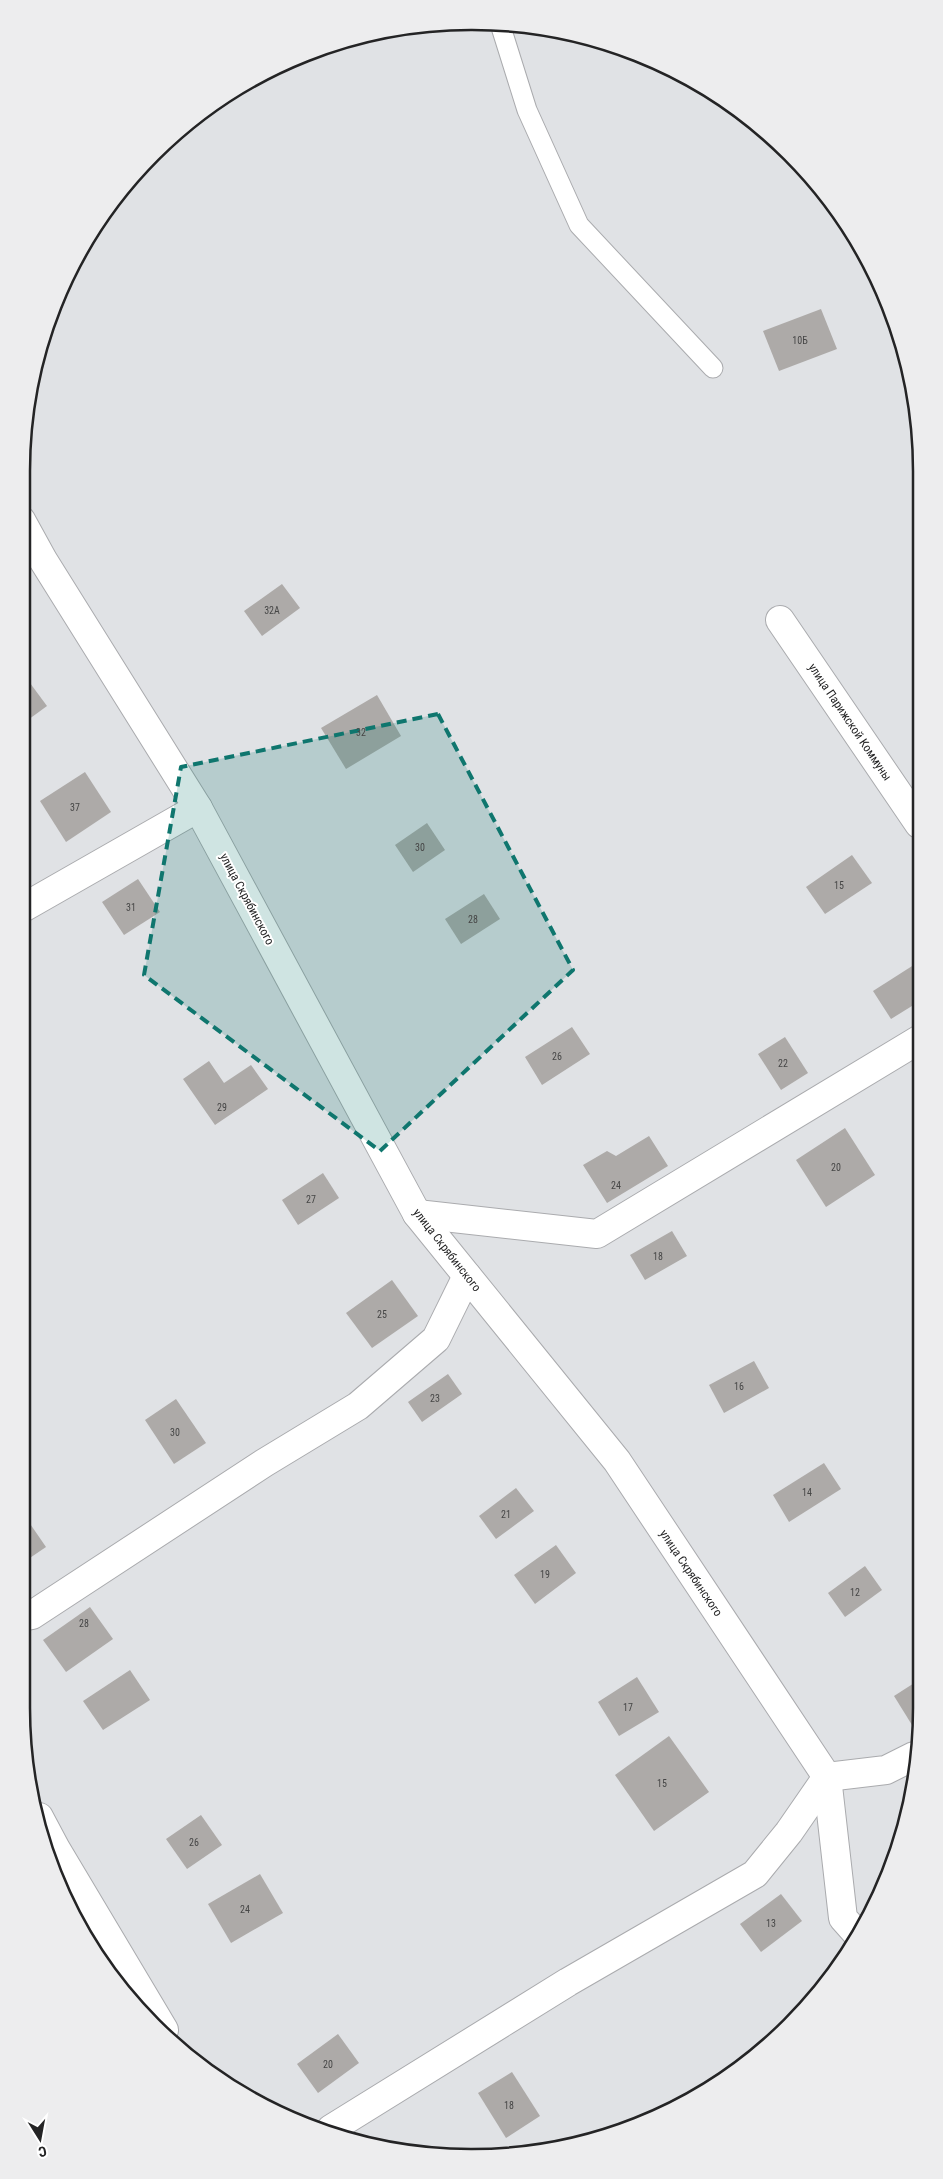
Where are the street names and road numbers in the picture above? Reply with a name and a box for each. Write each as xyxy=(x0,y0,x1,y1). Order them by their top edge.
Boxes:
street label: улица Парижской Коммуны xyxy=(806,661,894,783)
street label: улица Скрябинского xyxy=(217,851,277,947)
street label: улица Скрябинского xyxy=(410,1206,484,1294)
street label: улица Скрябинского xyxy=(657,1527,725,1619)

